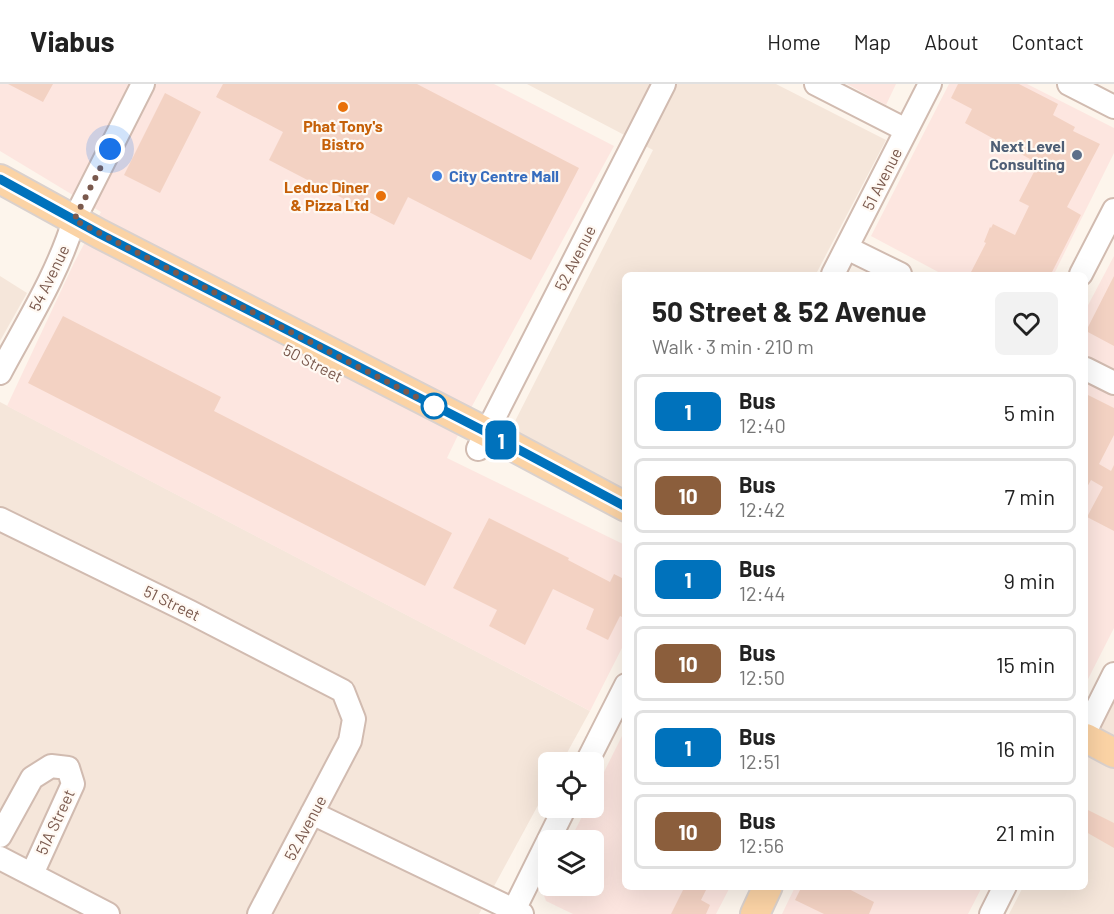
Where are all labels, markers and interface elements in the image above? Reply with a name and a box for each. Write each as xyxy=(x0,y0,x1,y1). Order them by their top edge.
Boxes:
text: Viabus xyxy=(30,24,115,58)
text: Home xyxy=(767,29,821,54)
text: Map xyxy=(854,29,891,54)
text: About xyxy=(924,29,979,54)
text: Contact xyxy=(1012,29,1084,54)
marker: Phat Tony's Bistro xyxy=(336,100,350,114)
place label: Phat Tony's Bistro xyxy=(303,116,383,153)
your location xyxy=(95,134,125,164)
place label: Next Level Consulting xyxy=(989,136,1065,173)
street label: 51 Avenue xyxy=(858,144,905,213)
marker: Next Level Consulting xyxy=(1070,148,1084,162)
place label: City Centre Mall xyxy=(449,166,559,185)
marker: City Centre Mall xyxy=(430,169,444,183)
place label: Leduc Diner & Pizza Ltd xyxy=(284,177,369,214)
marker: Leduc Diner & Pizza Ltd xyxy=(374,189,388,203)
street label: 52 Avenue xyxy=(550,222,599,294)
street label: 54 Avenue xyxy=(24,242,73,314)
button: heart xyxy=(995,292,1058,355)
text: 50 Street & 52 Avenue xyxy=(652,294,927,328)
text: Walk · 3 min · 210 m xyxy=(652,334,814,358)
street label: 50 Street xyxy=(280,340,346,386)
text: Bus xyxy=(739,387,776,413)
unlabelled marker xyxy=(421,393,447,419)
text: 1 xyxy=(684,399,692,424)
text: 5 min xyxy=(1004,399,1055,425)
text: 12:40 xyxy=(739,413,786,437)
line badge: 1 xyxy=(482,420,520,460)
text: 1 xyxy=(497,428,505,453)
text: Bus xyxy=(739,471,776,497)
text: 10 xyxy=(678,483,698,508)
text: 7 min xyxy=(1005,483,1055,509)
text: 12:42 xyxy=(739,497,785,521)
text: Bus xyxy=(739,555,776,581)
text: 1 xyxy=(684,567,692,592)
text: 9 min xyxy=(1003,567,1055,593)
street label: 51 Street xyxy=(141,581,203,624)
text: 12:44 xyxy=(739,581,786,605)
text: Bus xyxy=(739,639,776,665)
text: 10 xyxy=(678,651,698,676)
text: 15 min xyxy=(996,651,1055,677)
text: 12:50 xyxy=(739,665,785,689)
text: Bus xyxy=(739,723,776,749)
text: 1 xyxy=(684,735,692,760)
text: 16 min xyxy=(996,735,1055,761)
text: 12:51 xyxy=(739,749,780,773)
map controls xyxy=(538,752,604,896)
button: locate xyxy=(538,752,604,818)
street label: 51A Street xyxy=(31,786,78,858)
street label: 52 Avenue xyxy=(280,792,330,864)
text: Bus xyxy=(739,807,776,833)
text: 10 xyxy=(678,819,698,844)
text: 21 min xyxy=(996,819,1055,845)
button: layers xyxy=(538,830,604,896)
text: 12:56 xyxy=(739,833,784,857)

